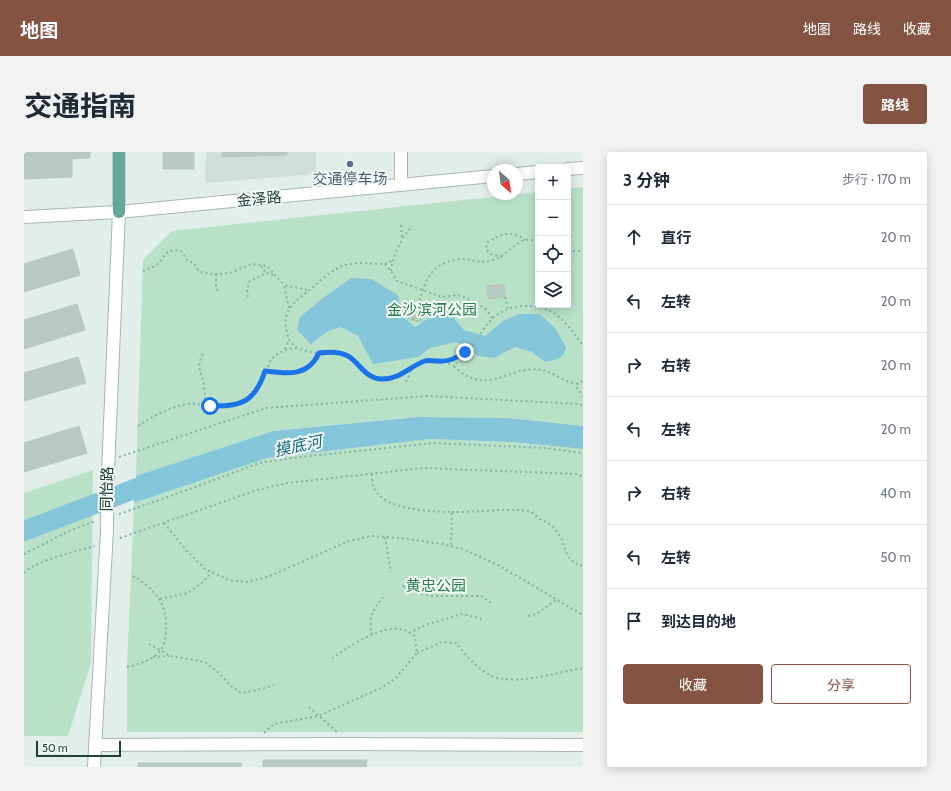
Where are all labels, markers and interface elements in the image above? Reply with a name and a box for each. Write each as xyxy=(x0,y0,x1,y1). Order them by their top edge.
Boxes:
text: 地图 xyxy=(20,19,58,42)
text: 地图 xyxy=(803,20,831,38)
text: 路线 xyxy=(853,20,881,38)
text: 收藏 xyxy=(903,20,931,38)
button: 路线 xyxy=(863,84,927,124)
text: 交通指南 xyxy=(24,89,136,123)
marker: 交通停车场 xyxy=(345,159,355,169)
north arrow xyxy=(487,164,523,200)
map controls xyxy=(535,164,571,308)
button: + xyxy=(535,164,571,200)
place label: 交通停车场 xyxy=(312,170,388,188)
text: 3 分钟 xyxy=(623,170,670,190)
text: 步行 · 170 m xyxy=(842,171,911,187)
street label: 金泽路 xyxy=(236,188,282,210)
button: − xyxy=(535,200,571,236)
icon: ahead xyxy=(623,226,645,248)
text: 直行 xyxy=(661,229,691,247)
text: 20 m xyxy=(881,229,911,245)
button: locate xyxy=(535,236,571,272)
button: layers xyxy=(535,272,571,308)
icon: left xyxy=(623,290,645,312)
text: 左转 xyxy=(661,293,691,311)
text: 20 m xyxy=(881,293,911,309)
park label: 金沙滨河公园 xyxy=(387,301,477,319)
route end xyxy=(456,343,474,361)
icon: right xyxy=(623,354,645,376)
text: 右转 xyxy=(661,357,691,375)
text: 20 m xyxy=(881,357,911,373)
route start xyxy=(201,397,219,415)
icon: left xyxy=(623,418,645,440)
text: 左转 xyxy=(661,421,691,439)
text: 20 m xyxy=(881,421,911,437)
water label: 摸底河 xyxy=(273,431,326,460)
street label: 同怡路 xyxy=(98,466,116,512)
icon: right xyxy=(623,482,645,504)
text: 右转 xyxy=(661,485,691,503)
text: 40 m xyxy=(880,485,911,501)
icon: left xyxy=(623,546,645,568)
text: 左转 xyxy=(661,549,691,567)
text: 50 m xyxy=(881,549,911,565)
park label: 黄忠公园 xyxy=(406,577,466,595)
icon: arrive xyxy=(623,610,645,632)
text: 到达目的地 xyxy=(661,613,736,631)
button: 收藏 xyxy=(623,664,763,704)
button: 分享 xyxy=(771,664,911,704)
scale bar xyxy=(36,739,121,758)
text: 50 m xyxy=(42,741,68,755)

